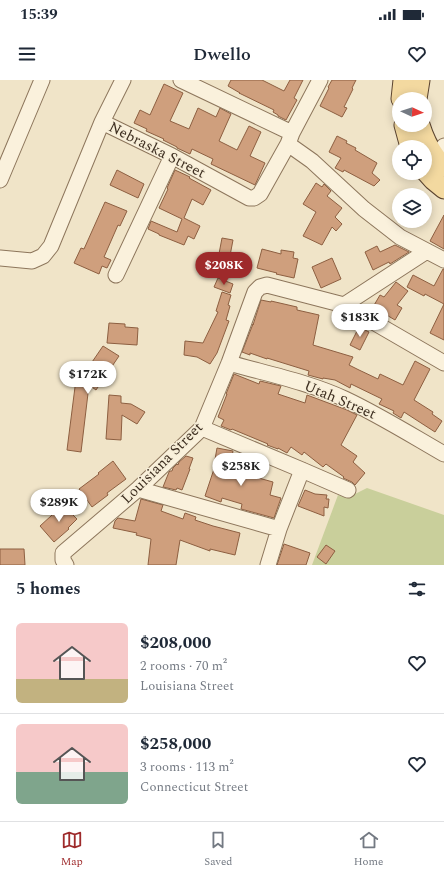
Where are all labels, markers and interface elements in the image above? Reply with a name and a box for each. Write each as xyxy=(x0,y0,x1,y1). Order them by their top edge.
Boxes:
text: 15:39 xyxy=(20,3,58,26)
text: Dwello xyxy=(193,41,251,68)
icon: menu xyxy=(16,43,38,65)
icon: heart xyxy=(406,43,428,65)
north arrow xyxy=(392,92,432,132)
map controls xyxy=(392,92,432,228)
street label: Nebraska Street xyxy=(104,116,210,184)
button: locate xyxy=(392,140,432,180)
button: layers xyxy=(392,188,432,228)
pin: $208K xyxy=(196,252,252,286)
text: $208K xyxy=(204,255,244,275)
pin: $183K xyxy=(332,304,388,338)
text: $183K xyxy=(340,307,380,327)
pin: $172K xyxy=(60,361,116,395)
text: $172K xyxy=(68,364,108,384)
street label: Utah Street xyxy=(300,374,380,426)
street label: Louisiana Street xyxy=(116,417,208,509)
pin: $258K xyxy=(213,453,269,487)
text: $258K xyxy=(221,456,261,476)
pin: $289K xyxy=(31,489,87,523)
text: $289K xyxy=(39,492,79,512)
text: 5 homes xyxy=(16,576,81,602)
icon: filters xyxy=(406,578,428,600)
text: $208,000 xyxy=(140,630,211,656)
icon: home xyxy=(48,639,96,687)
icon: heart xyxy=(406,652,428,674)
text: 2 rooms · 70 m² xyxy=(140,656,227,676)
text: Louisiana Street xyxy=(140,676,234,696)
text: $258,000 xyxy=(140,731,211,757)
icon: home xyxy=(48,740,96,788)
icon: heart xyxy=(406,753,428,775)
text: 3 rooms · 113 m² xyxy=(140,757,234,777)
text: Connecticut Street xyxy=(140,777,248,797)
tab: Map xyxy=(61,829,83,870)
tab: Saved xyxy=(204,829,232,870)
tab: Home xyxy=(354,829,383,870)

